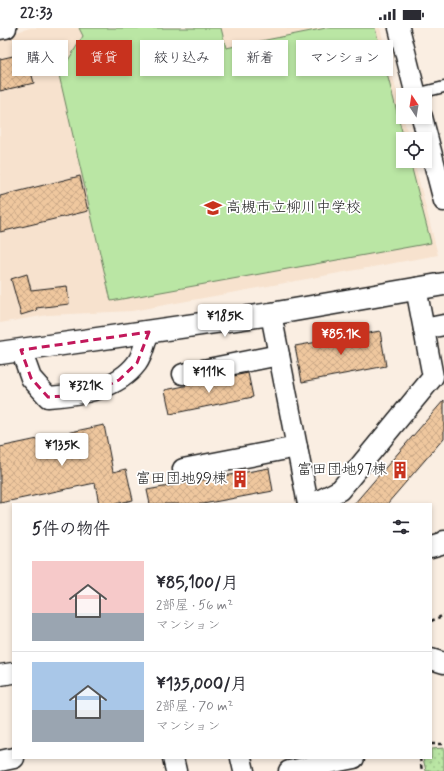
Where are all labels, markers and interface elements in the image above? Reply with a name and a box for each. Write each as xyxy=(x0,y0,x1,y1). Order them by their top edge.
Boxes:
text: 22:33 xyxy=(20,4,52,24)
chip: 購入 xyxy=(12,40,68,76)
chip: 賃貸 xyxy=(76,40,132,76)
chip: 絞り込み xyxy=(140,40,224,76)
chip: 新着 xyxy=(232,40,288,76)
chip: マンション xyxy=(296,40,393,76)
north arrow xyxy=(396,88,432,124)
map controls xyxy=(396,88,432,168)
button: locate xyxy=(396,132,432,168)
school or university icon: 高槻市立柳川中学校 xyxy=(203,198,223,218)
place label: 高槻市立柳川中学校 xyxy=(226,198,361,218)
pin: ¥185K xyxy=(197,304,253,338)
text: ¥185K xyxy=(207,308,243,325)
pin: ¥85.1K xyxy=(308,322,374,356)
text: ¥85.1K xyxy=(321,326,361,343)
pin: ¥111K xyxy=(181,360,237,394)
text: ¥111K xyxy=(192,364,226,381)
pin: ¥321K xyxy=(58,374,114,408)
text: ¥321K xyxy=(69,378,103,395)
pin: ¥135K xyxy=(34,433,90,467)
text: ¥135K xyxy=(44,437,80,454)
place label: 富田団地97棟 xyxy=(297,460,387,480)
building icon: 富田団地97棟 xyxy=(390,460,410,480)
place label: 富田団地99棟 xyxy=(136,469,227,489)
building icon: 富田団地99棟 xyxy=(230,469,250,489)
icon: filters xyxy=(390,516,412,538)
text: 5件の物件 xyxy=(32,518,110,540)
text: ¥85,100/月 xyxy=(156,572,238,594)
icon: home xyxy=(64,577,112,625)
text: 2部屋 · 56 m² xyxy=(156,597,233,614)
text: マンション xyxy=(156,617,220,634)
text: ¥135,000/月 xyxy=(156,673,248,695)
icon: home xyxy=(64,678,112,726)
text: 2部屋 · 70 m² xyxy=(156,698,233,715)
text: マンション xyxy=(156,718,220,735)

